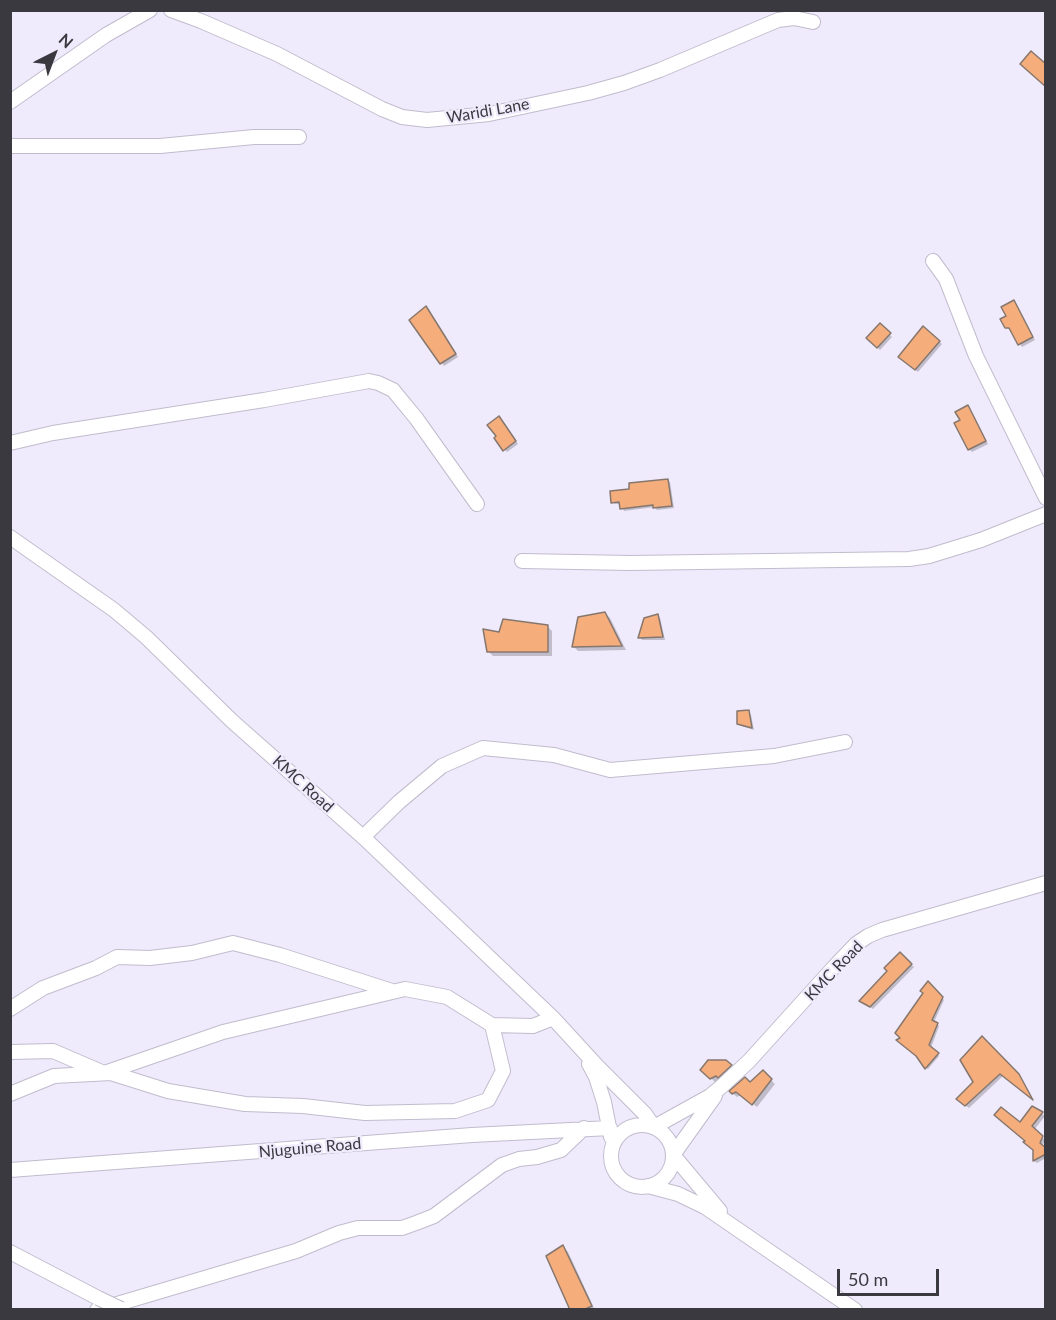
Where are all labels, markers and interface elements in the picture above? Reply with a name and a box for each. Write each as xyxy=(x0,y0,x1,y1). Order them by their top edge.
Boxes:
north arrow xyxy=(24,24,84,84)
text: N xyxy=(55,29,77,51)
street label: Waridi Lane xyxy=(445,94,531,128)
street label: KMC Road xyxy=(268,752,338,816)
street label: KMC Road xyxy=(801,937,867,1005)
street label: Njuguine Road xyxy=(258,1134,362,1162)
scale bar xyxy=(840,1257,942,1295)
text: 50 m xyxy=(848,1268,888,1290)

